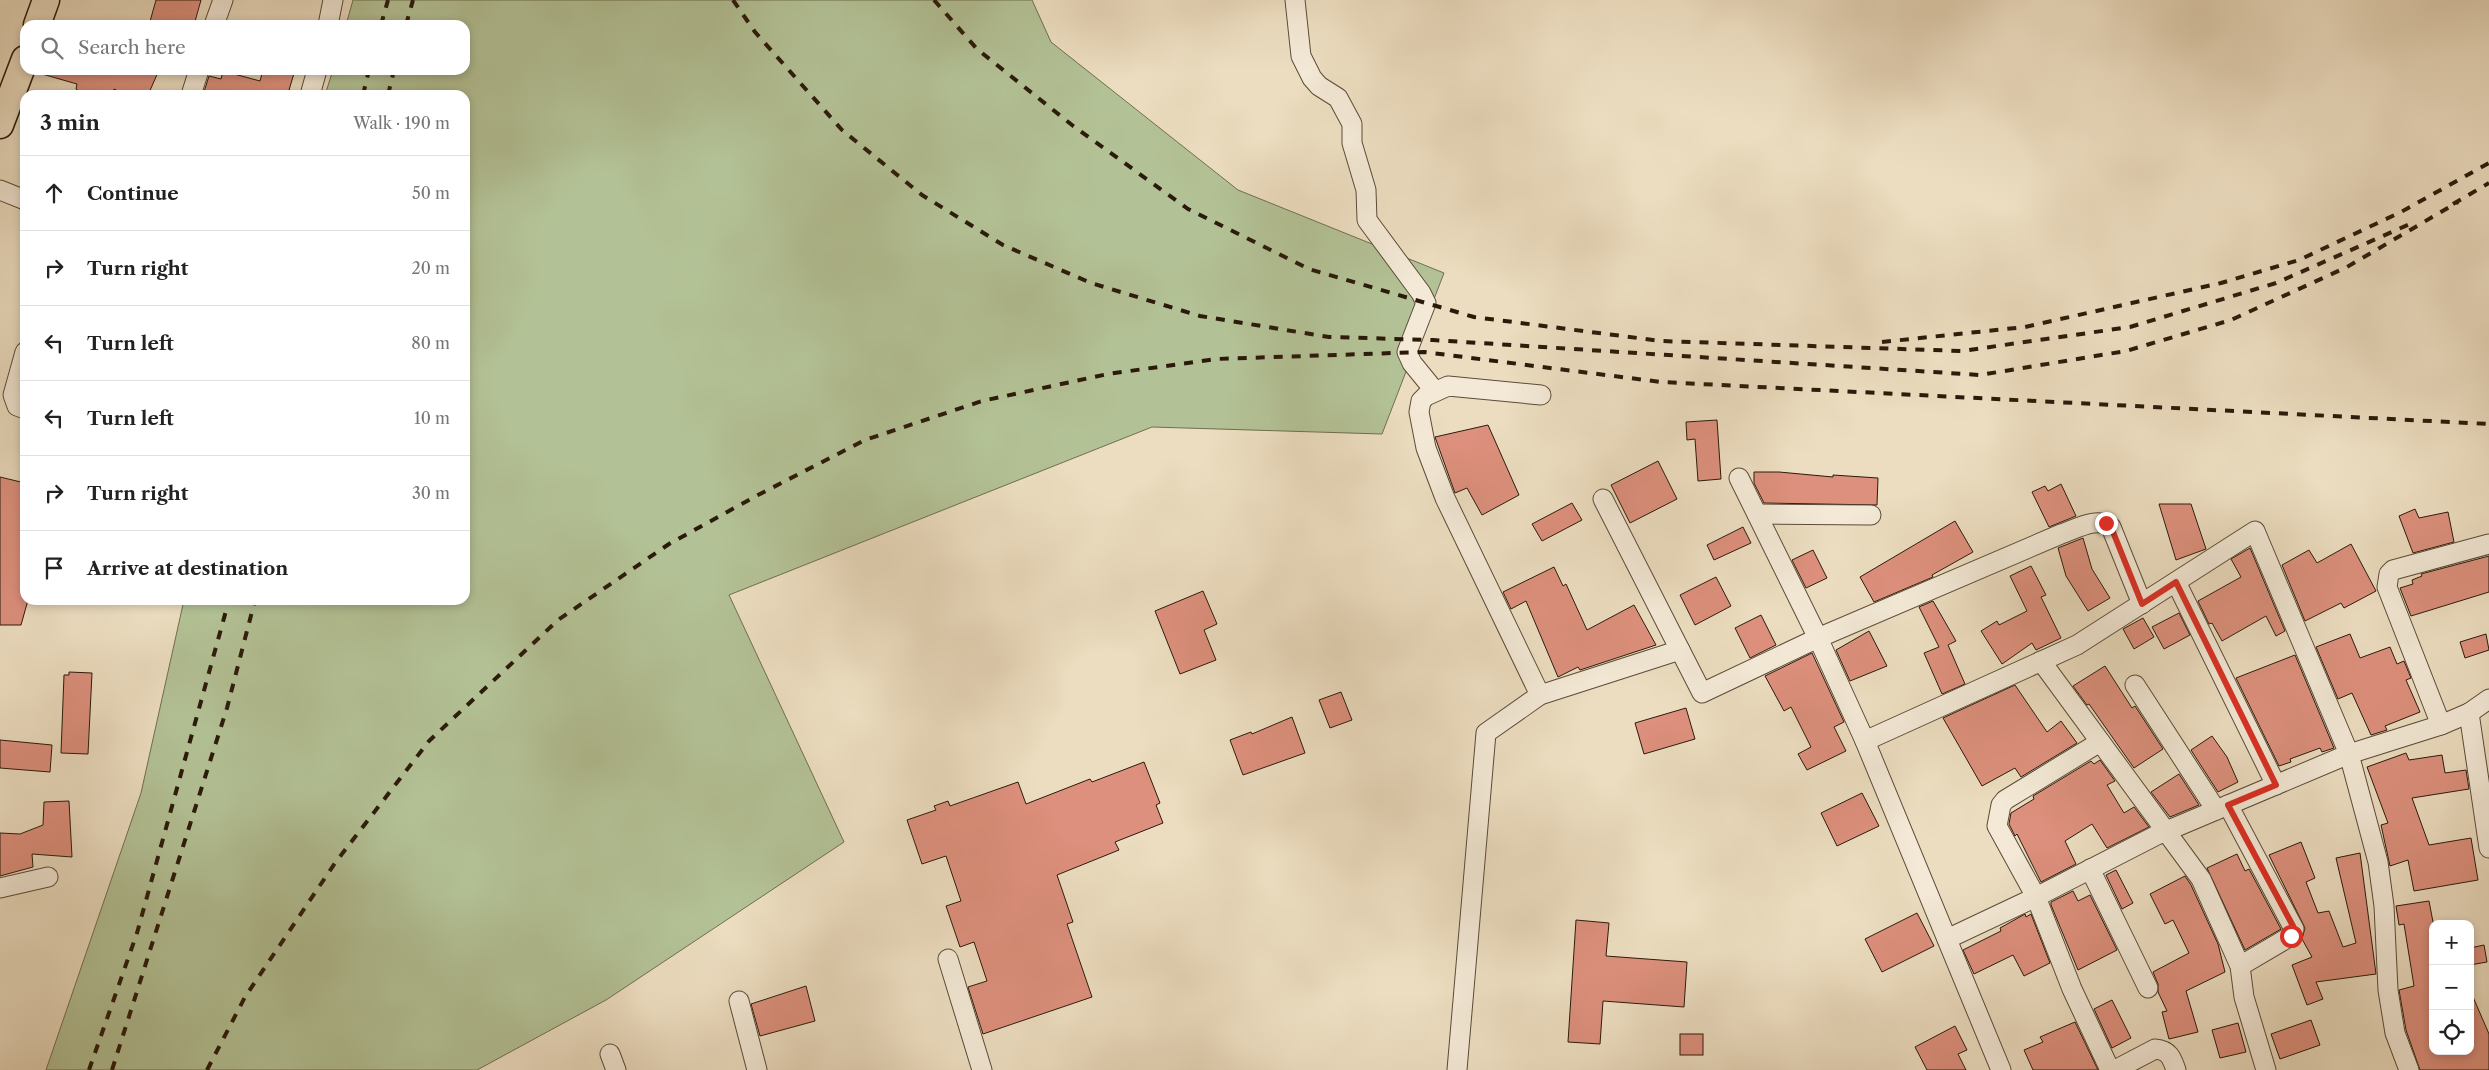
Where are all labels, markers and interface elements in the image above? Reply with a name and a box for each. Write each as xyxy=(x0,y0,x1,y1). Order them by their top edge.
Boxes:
search box xyxy=(20,20,470,75)
icon: search xyxy=(38,34,66,62)
text: Search here xyxy=(78,36,186,59)
text: 3 min xyxy=(40,110,100,135)
text: Walk · 190 m xyxy=(353,113,450,133)
icon: ahead xyxy=(40,179,68,207)
text: Continue xyxy=(87,182,179,205)
text: 50 m xyxy=(412,183,450,203)
icon: right xyxy=(40,254,68,282)
text: Turn right xyxy=(87,257,188,280)
text: 20 m xyxy=(411,258,450,278)
icon: left xyxy=(40,329,68,357)
text: Turn left xyxy=(87,332,174,355)
text: 80 m xyxy=(411,333,450,353)
icon: left xyxy=(40,404,68,432)
text: Turn left xyxy=(87,407,174,430)
text: 10 m xyxy=(414,408,450,428)
icon: right xyxy=(40,479,68,507)
text: Turn right xyxy=(87,482,188,505)
text: 30 m xyxy=(412,483,450,503)
route end xyxy=(2095,512,2118,535)
icon: arrive xyxy=(40,554,68,582)
text: Arrive at destination xyxy=(87,557,288,580)
map controls xyxy=(2429,920,2474,1055)
button: + xyxy=(2429,920,2474,965)
route start xyxy=(2280,925,2303,948)
button: − xyxy=(2429,965,2474,1010)
button: locate xyxy=(2429,1010,2474,1055)

